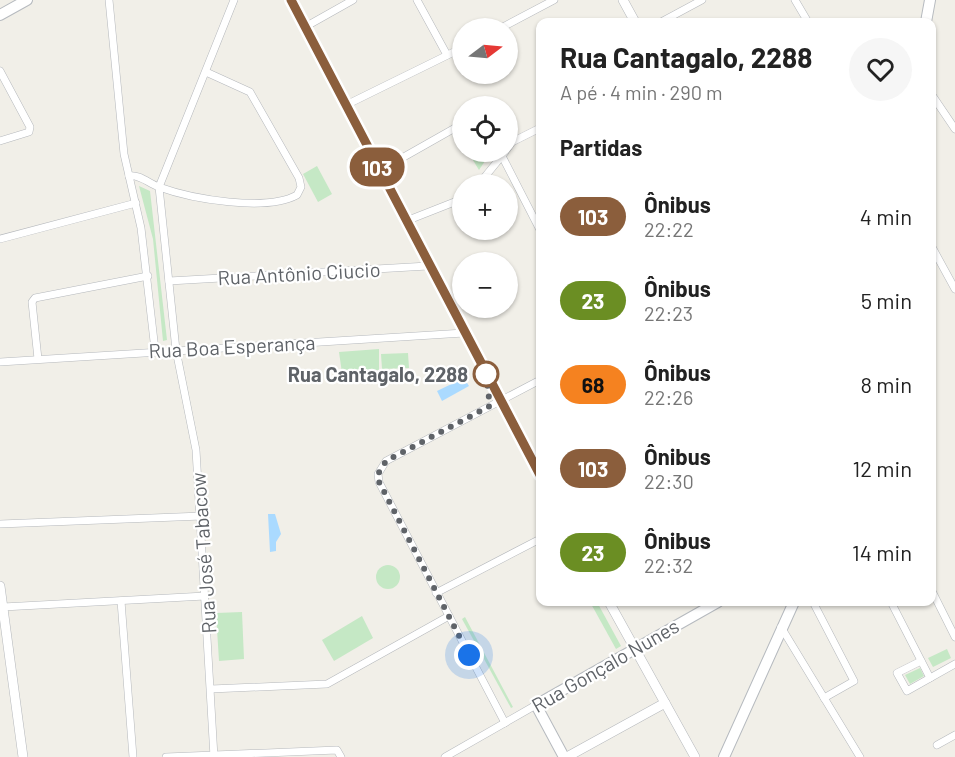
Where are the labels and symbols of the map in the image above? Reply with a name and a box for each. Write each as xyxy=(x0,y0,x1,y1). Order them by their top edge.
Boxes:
north arrow xyxy=(452,18,518,84)
line badge: 103 xyxy=(342,148,412,186)
street label: Rua Antônio Ciucio xyxy=(217,257,381,289)
street label: Rua Boa Esperança xyxy=(148,330,316,362)
marker: Rua Cantagalo, 2288 xyxy=(473,361,499,387)
place label: Rua Cantagalo, 2288 xyxy=(288,362,468,386)
street label: Rua José Tabacow xyxy=(185,472,221,634)
street label: Rua Gonçalo Nunes xyxy=(527,613,683,717)
your location xyxy=(454,640,484,670)

